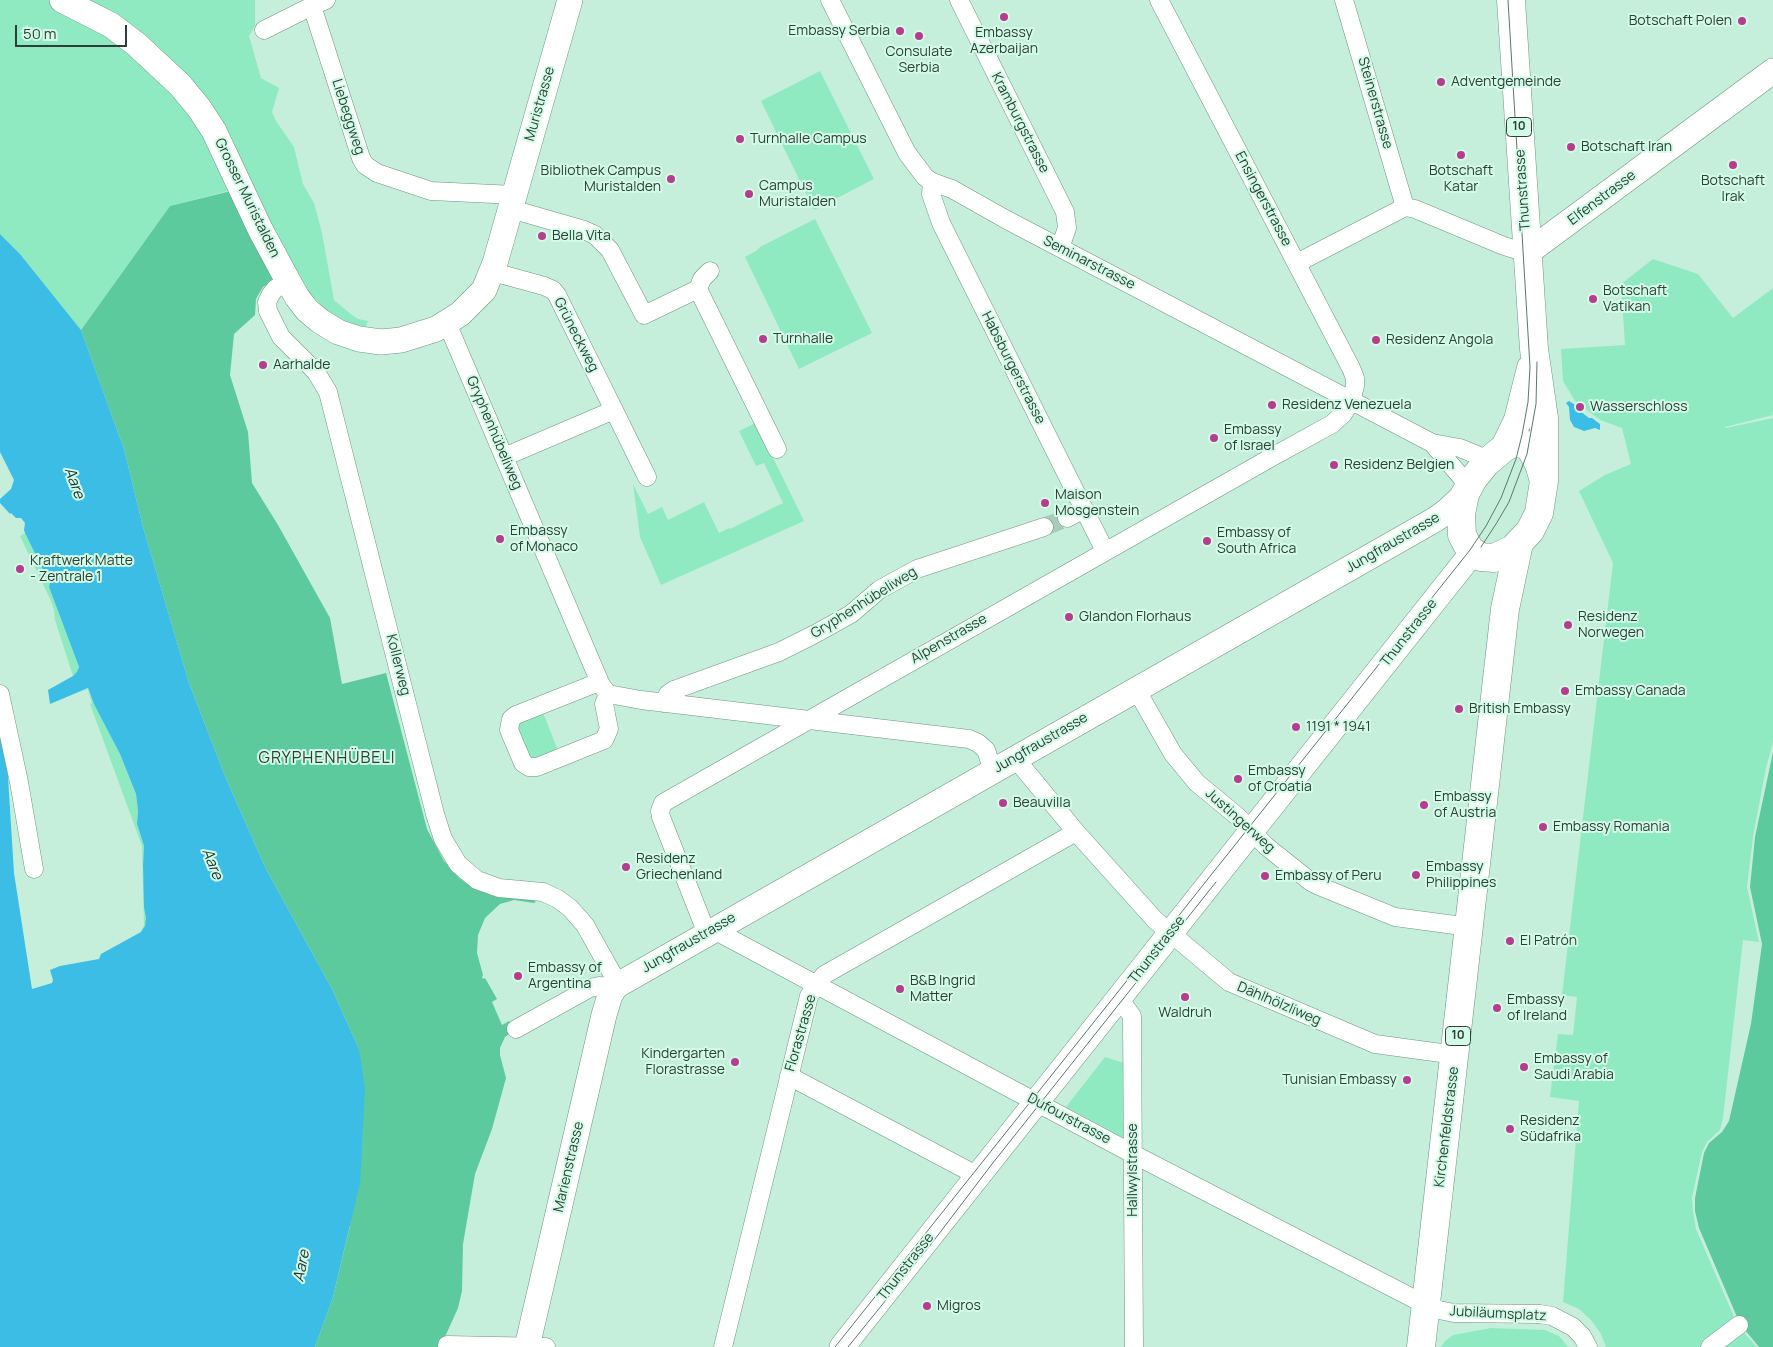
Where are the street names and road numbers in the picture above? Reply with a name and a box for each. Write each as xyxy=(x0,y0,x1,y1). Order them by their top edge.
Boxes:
street label: Steinerstrasse xyxy=(1354,55,1396,151)
street label: Muristrasse xyxy=(521,65,559,143)
street label: Kramburgstrasse xyxy=(987,70,1053,176)
street label: Liebeggweg xyxy=(328,77,368,157)
road number: 10 xyxy=(1506,118,1532,136)
street label: Grosser Muristalden xyxy=(211,136,283,260)
street label: Ensingerstrasse xyxy=(1231,149,1295,249)
street label: Thunstrasse xyxy=(1512,149,1534,231)
street label: Elfenstrasse xyxy=(1565,167,1639,229)
street label: Seminarstrasse xyxy=(1040,233,1138,293)
street label: Grüneckweg xyxy=(550,295,602,375)
street label: Habsburgerstrasse xyxy=(977,309,1049,427)
street label: Gryphenhübeliweg xyxy=(462,374,526,492)
street label: Jungfraustrasse xyxy=(1343,509,1443,577)
street label: Gryphenhübeliweg xyxy=(808,564,920,642)
street label: Thunstrasse xyxy=(1377,596,1441,670)
street label: Alpenstrasse xyxy=(908,610,990,668)
street label: Kollerweg xyxy=(382,633,414,697)
street label: Jungfraustrasse xyxy=(991,709,1091,777)
street label: Justingerweg xyxy=(1202,785,1278,857)
street label: Jungfraustrasse xyxy=(639,909,739,977)
street label: Thunstrasse xyxy=(1125,913,1189,987)
street label: Dählhölzliweg xyxy=(1235,979,1323,1029)
street label: Florastrasse xyxy=(782,992,820,1074)
road number: 10 xyxy=(1446,1026,1470,1046)
street label: Kirchenfeldstrasse xyxy=(1431,1066,1463,1188)
street label: Dufourstrasse xyxy=(1024,1090,1114,1148)
street label: Marienstrasse xyxy=(550,1120,588,1214)
street label: Hallwylstrasse xyxy=(1125,1123,1141,1217)
street label: Thunstrasse xyxy=(874,1230,938,1304)
street label: Jubiläumsplatz xyxy=(1449,1303,1547,1325)

